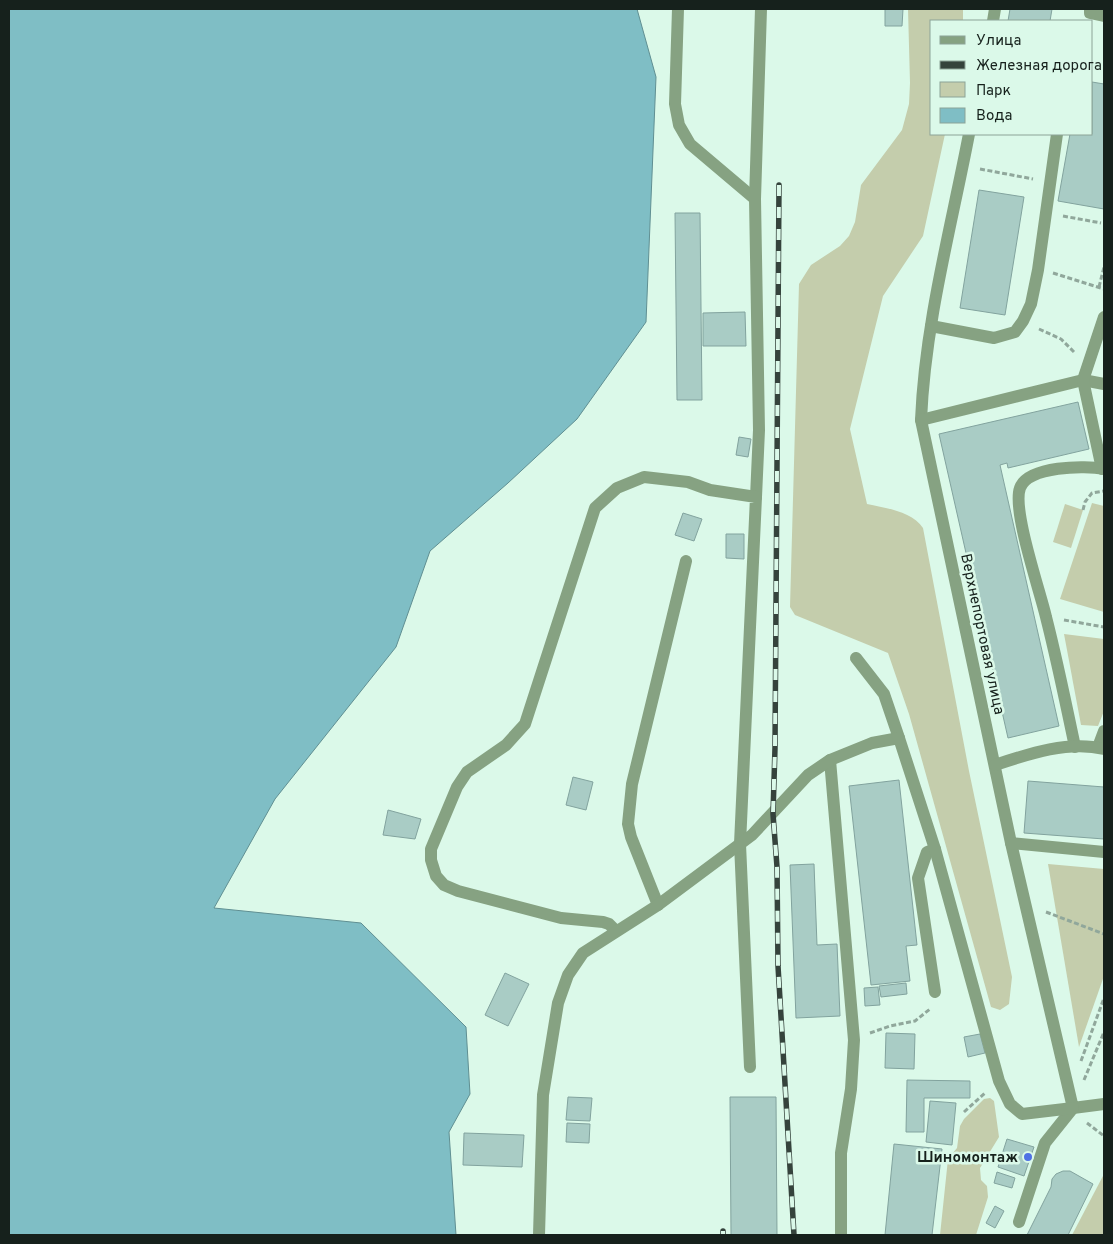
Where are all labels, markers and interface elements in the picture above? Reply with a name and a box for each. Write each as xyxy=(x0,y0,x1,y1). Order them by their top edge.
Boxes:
legend xyxy=(930,20,1093,135)
text: Улица xyxy=(976,32,1021,51)
text: Железная дорога xyxy=(976,57,1102,76)
text: Парк xyxy=(976,82,1011,101)
text: Вода xyxy=(976,107,1012,126)
street label: Верхнепортовая улица xyxy=(955,552,1008,716)
place label: Шиномонтаж xyxy=(917,1149,1018,1168)
marker: Шиномонтаж xyxy=(1022,1151,1034,1163)

